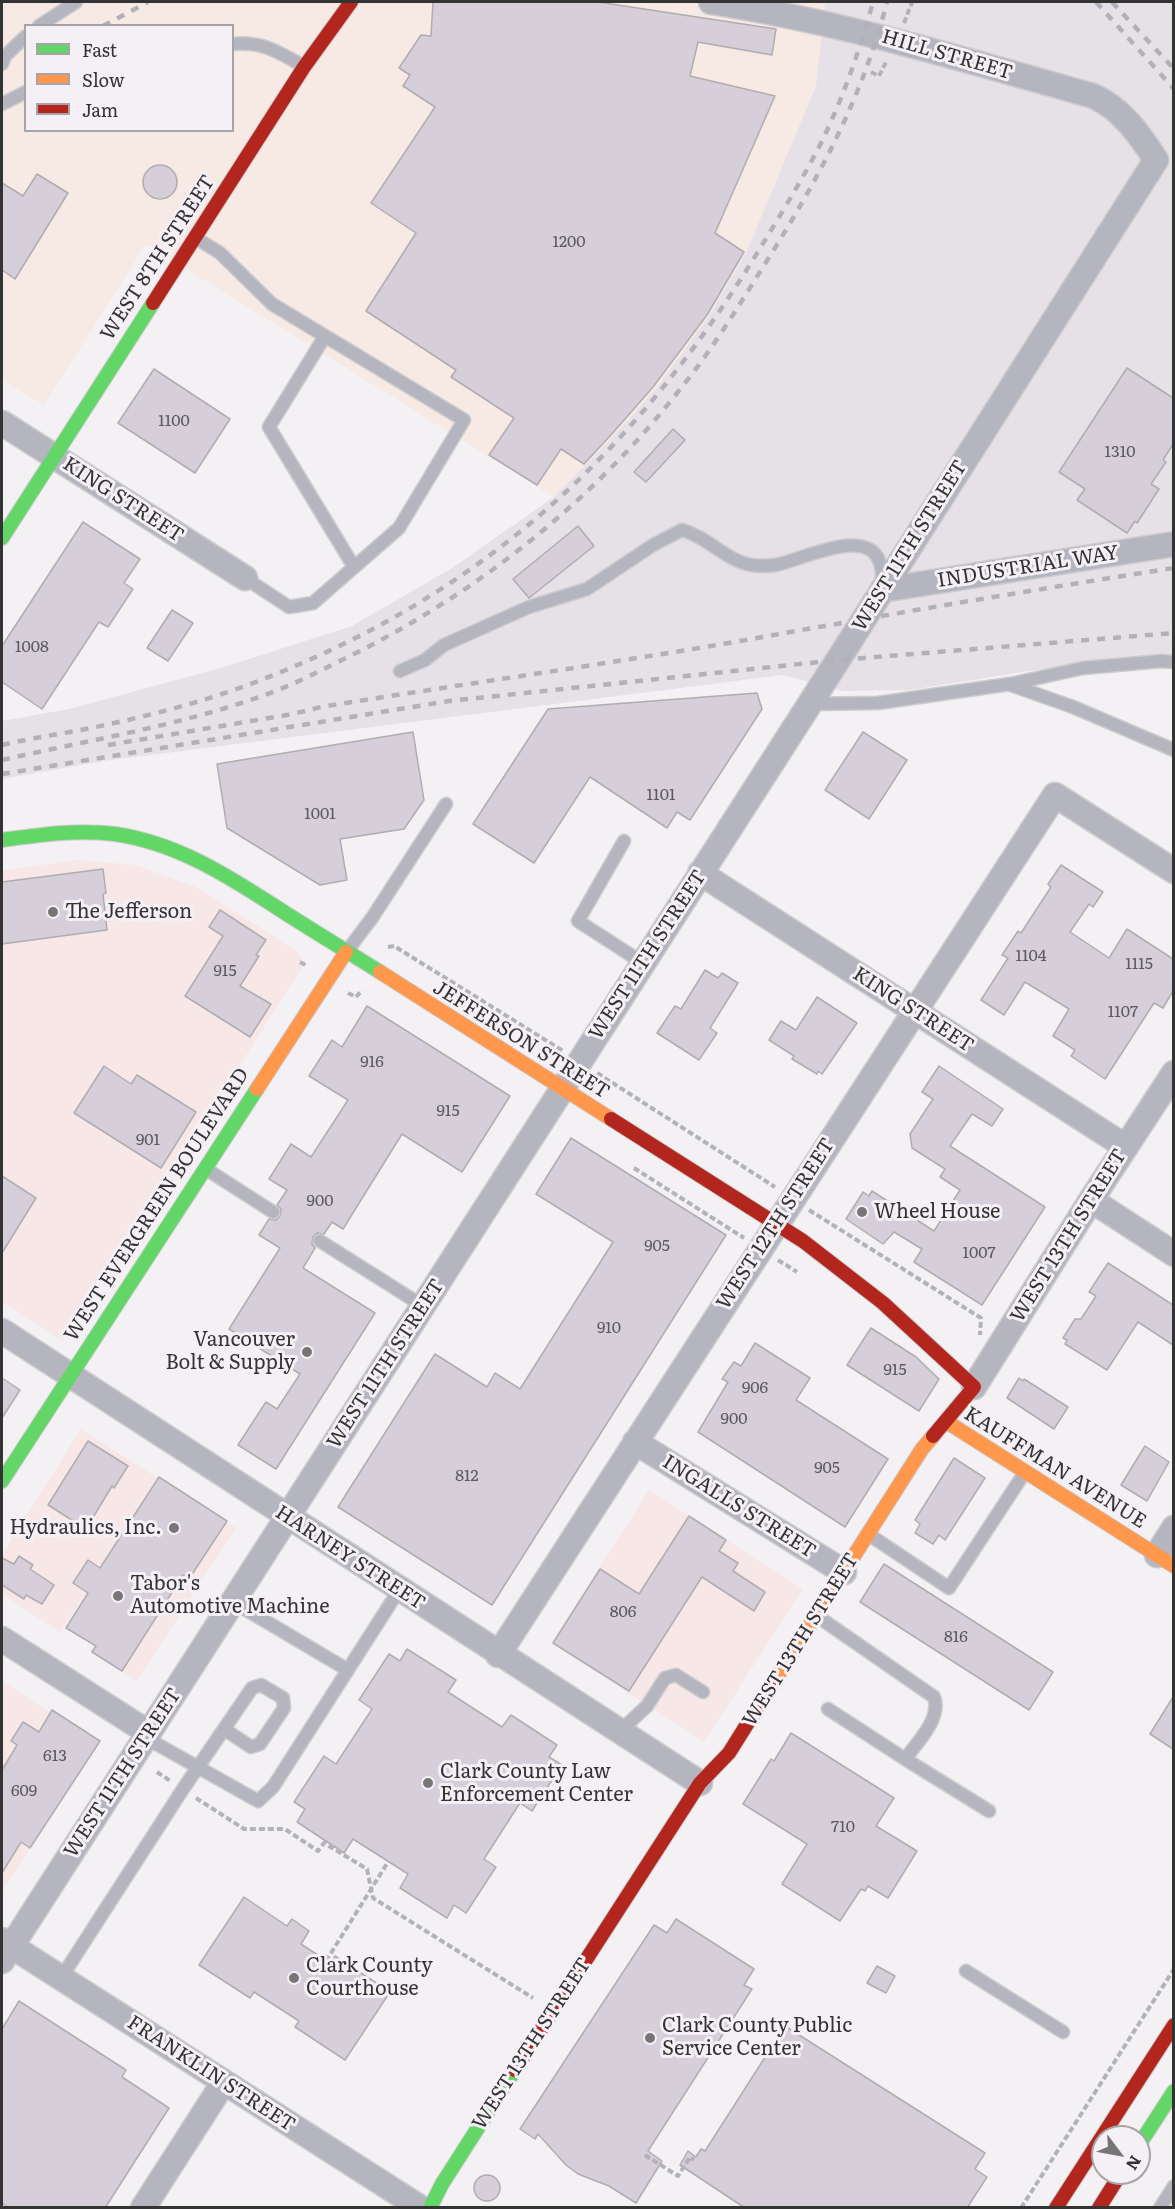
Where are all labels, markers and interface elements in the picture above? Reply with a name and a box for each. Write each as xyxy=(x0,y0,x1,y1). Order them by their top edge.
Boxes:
legend xyxy=(24,24,234,132)
street label: HILL STREET xyxy=(879,25,1015,85)
text: Fast xyxy=(82,36,117,63)
text: Slow xyxy=(82,66,124,93)
text: Jam xyxy=(82,96,118,123)
street label: WEST 8TH STREET xyxy=(96,171,220,345)
house number: 1200 xyxy=(552,232,586,252)
house number: 1100 xyxy=(158,411,190,431)
house number: 1310 xyxy=(1105,442,1135,462)
street label: KING STREET xyxy=(58,452,188,548)
street label: WEST 11TH STREET xyxy=(848,456,972,636)
street label: INDUSTRIAL WAY xyxy=(936,541,1120,593)
house number: 1008 xyxy=(15,637,49,657)
house number: 1101 xyxy=(647,785,675,805)
house number: 1001 xyxy=(304,804,336,824)
street label: WEST 11TH STREET xyxy=(584,866,712,1044)
place label: The Jefferson xyxy=(65,900,192,924)
marker: The Jefferson xyxy=(46,905,60,919)
house number: 1104 xyxy=(1015,946,1047,966)
house number: 1115 xyxy=(1125,954,1153,974)
house number: 915 xyxy=(213,961,237,981)
street label: KING STREET xyxy=(848,962,978,1058)
street label: JEFFERSON STREET xyxy=(428,976,614,1104)
house number: 1107 xyxy=(1108,1002,1138,1022)
house number: 916 xyxy=(360,1052,384,1072)
street label: WEST EVERGREEN BOULEVARD xyxy=(59,1064,255,1346)
house number: 915 xyxy=(436,1101,460,1121)
house number: 901 xyxy=(136,1130,160,1150)
street label: WEST 12TH STREET xyxy=(712,1134,840,1314)
street label: WEST 13TH STREET xyxy=(1006,1145,1132,1327)
house number: 900 xyxy=(307,1191,333,1211)
place label: Wheel House xyxy=(874,1200,1000,1224)
marker: Wheel House xyxy=(855,1205,869,1219)
house number: 905 xyxy=(644,1236,670,1256)
house number: 1007 xyxy=(962,1243,996,1263)
street label: WEST 11TH STREET xyxy=(322,1275,450,1453)
house number: 910 xyxy=(597,1318,621,1338)
place label: Vancouver Bolt & Supply xyxy=(165,1328,295,1375)
marker: Vancouver Bolt & Supply xyxy=(300,1345,314,1359)
house number: 915 xyxy=(883,1360,907,1380)
house number: 906 xyxy=(742,1378,768,1398)
street label: KAUFFMAN AVENUE xyxy=(960,1402,1150,1534)
house number: 900 xyxy=(721,1409,747,1429)
street label: INGALLS STREET xyxy=(658,1450,820,1564)
house number: 905 xyxy=(814,1458,840,1478)
house number: 812 xyxy=(455,1466,479,1486)
street label: HARNEY STREET xyxy=(271,1501,429,1615)
place label: Hydraulics, Inc. xyxy=(9,1516,162,1540)
marker: Hydraulics, Inc. xyxy=(167,1521,181,1535)
street label: WEST 13TH STREET xyxy=(738,1549,864,1731)
place label: Tabor's Automotive Machine xyxy=(130,1572,330,1619)
marker: Tabor's Automotive Machine xyxy=(111,1589,125,1603)
house number: 806 xyxy=(610,1602,636,1622)
house number: 816 xyxy=(944,1627,968,1647)
street label: WEST 11TH STREET xyxy=(59,1684,187,1862)
house number: 613 xyxy=(43,1746,67,1766)
place label: Clark County Law Enforcement Center xyxy=(440,1760,633,1807)
marker: Clark County Law Enforcement Center xyxy=(421,1776,435,1790)
house number: 609 xyxy=(11,1781,37,1801)
house number: 710 xyxy=(831,1817,855,1837)
place label: Clark County Courthouse xyxy=(306,1954,433,2001)
street label: WEST 13TH STREET xyxy=(468,1954,596,2134)
marker: Clark County Courthouse xyxy=(287,1971,301,1985)
street label: FRANKLIN STREET xyxy=(123,2011,299,2137)
place label: Clark County Public Service Center xyxy=(662,2014,852,2061)
marker: Clark County Public Service Center xyxy=(643,2031,657,2045)
north arrow xyxy=(1091,2125,1151,2185)
text: N xyxy=(1121,2151,1148,2176)

